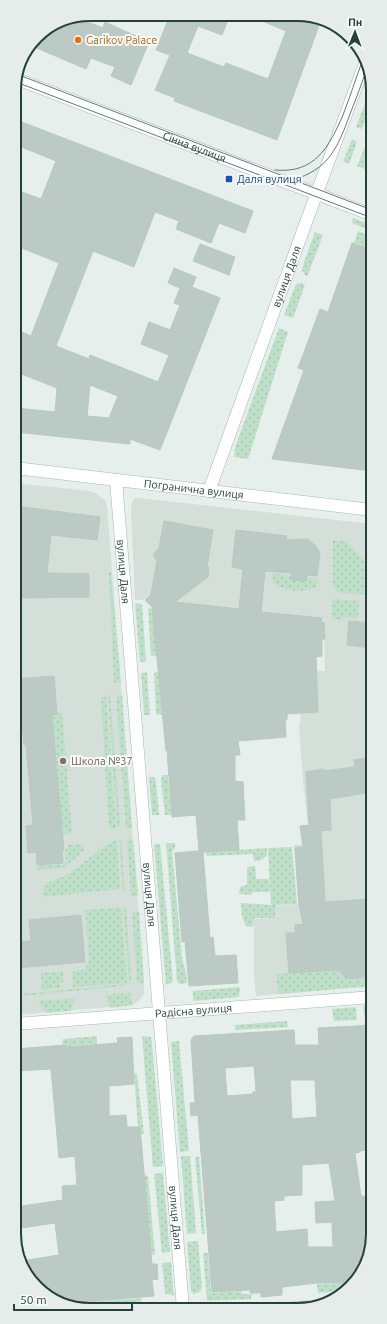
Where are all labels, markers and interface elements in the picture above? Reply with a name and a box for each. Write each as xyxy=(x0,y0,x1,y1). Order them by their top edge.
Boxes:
north arrow xyxy=(335,12,375,52)
text: Пн xyxy=(348,16,362,28)
place label: Garikov Palace xyxy=(86,34,157,46)
marker: Garikov Palace xyxy=(73,35,83,45)
street label: Сінна вулиця xyxy=(161,129,228,165)
place label: Даля вулиця xyxy=(237,173,302,185)
marker: Даля вулиця xyxy=(224,174,234,184)
street label: вулиця Даля xyxy=(270,244,303,309)
street label: Погранична вулиця xyxy=(143,477,244,501)
street label: вулиця Даля xyxy=(115,539,132,604)
place label: Школа №37 xyxy=(71,755,133,767)
marker: Школа №37 xyxy=(58,756,68,766)
street label: вулиця Даля xyxy=(141,862,158,927)
street label: Радісна вулиця xyxy=(154,1002,233,1019)
street label: вулиця Даля xyxy=(167,1185,184,1250)
scale bar xyxy=(14,1286,132,1312)
text: 50 m xyxy=(20,1293,47,1306)

